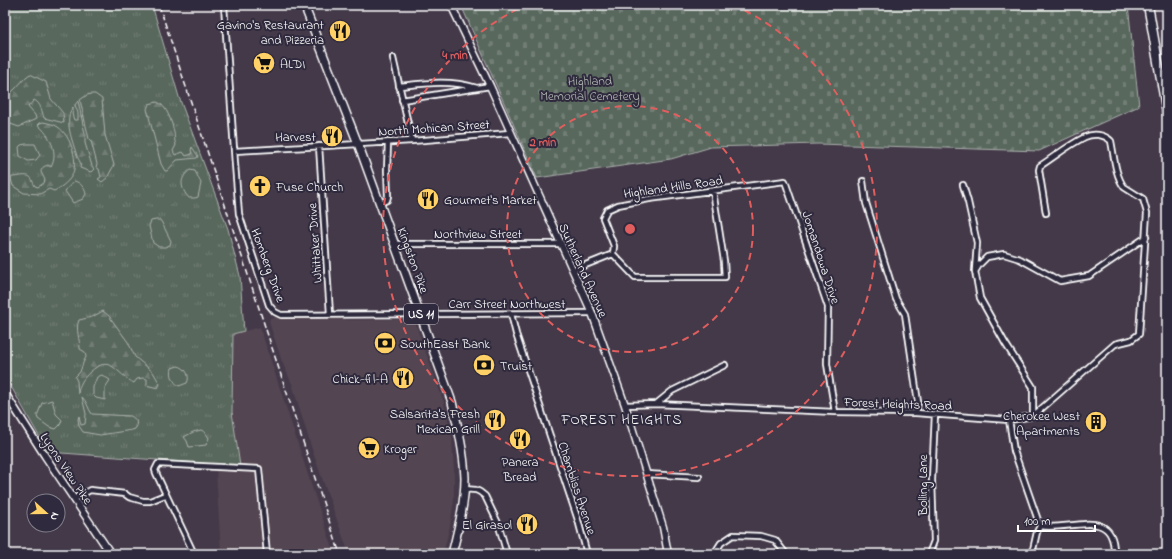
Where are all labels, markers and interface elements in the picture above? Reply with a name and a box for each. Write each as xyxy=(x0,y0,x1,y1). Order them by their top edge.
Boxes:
place label: Gavino's Restaurant and Pizzeria xyxy=(217,16,325,50)
restaurant icon: Gavino's Restaurant and Pizzeria xyxy=(327,18,353,44)
text: 4 min xyxy=(441,47,468,65)
supermarket icon: ALDI xyxy=(251,50,277,76)
place label: ALDI xyxy=(280,55,305,74)
park label: Highland Memorial Cemetery xyxy=(540,72,640,107)
street label: North Mohican Street xyxy=(378,115,491,142)
restaurant icon: Harvest xyxy=(319,123,345,149)
place label: Harvest xyxy=(275,128,317,147)
text: 2 min xyxy=(529,134,556,152)
street label: Highland Hills Road xyxy=(622,171,725,205)
church icon: Fuse Church xyxy=(247,173,273,199)
place label: Fuse Church xyxy=(275,178,343,197)
restaurant icon: Gourmet's Market xyxy=(415,186,441,212)
place label: Gourmet's Market xyxy=(444,191,537,210)
street label: Whittaker Drive xyxy=(303,202,328,284)
street label: Jomandowa Drive xyxy=(797,209,845,307)
street label: Sutherland Avenue xyxy=(553,221,612,321)
centre of rings xyxy=(623,222,637,236)
street label: Kingston Pike xyxy=(391,225,433,297)
street label: Northview Street xyxy=(434,225,523,244)
street label: Homberg Drive xyxy=(244,226,290,306)
street label: Carr Street Northwest xyxy=(449,295,566,314)
road number: US 11 xyxy=(404,304,438,324)
bank icon: SouthEast Bank xyxy=(372,330,398,356)
place label: SouthEast Bank xyxy=(400,335,490,354)
bank icon: Truist xyxy=(471,352,497,378)
place label: Truist xyxy=(500,357,533,376)
restaurant icon: Chick-fil-A xyxy=(390,365,416,391)
place label: Chick-fil-A xyxy=(333,370,388,389)
street label: Forest Heights Road xyxy=(843,393,953,417)
place label: Salsarita's Fresh Mexican Grill xyxy=(390,405,480,439)
restaurant icon: Salsarita's Fresh Mexican Grill xyxy=(482,407,508,433)
place label: Cherokee West Apartments xyxy=(1003,407,1081,441)
building icon: Cherokee West Apartments xyxy=(1083,409,1109,435)
district label: FOREST HEIGHTS xyxy=(561,410,682,431)
restaurant icon: Panera Bread xyxy=(507,426,533,452)
street label: Lyons View Pike xyxy=(34,429,97,509)
supermarket icon: Kroger xyxy=(356,435,382,461)
place label: Kroger xyxy=(384,440,418,460)
street label: Chambliss Avenue xyxy=(553,440,601,538)
place label: Panera Bread xyxy=(501,453,539,487)
street label: Bolling Lane xyxy=(914,454,934,517)
north arrow xyxy=(26,493,66,533)
scale bar xyxy=(1018,507,1095,533)
text: N xyxy=(46,510,63,523)
restaurant icon: El Girasol xyxy=(514,511,540,537)
text: 100 m xyxy=(1024,513,1051,531)
place label: El Girasol xyxy=(462,516,512,535)

